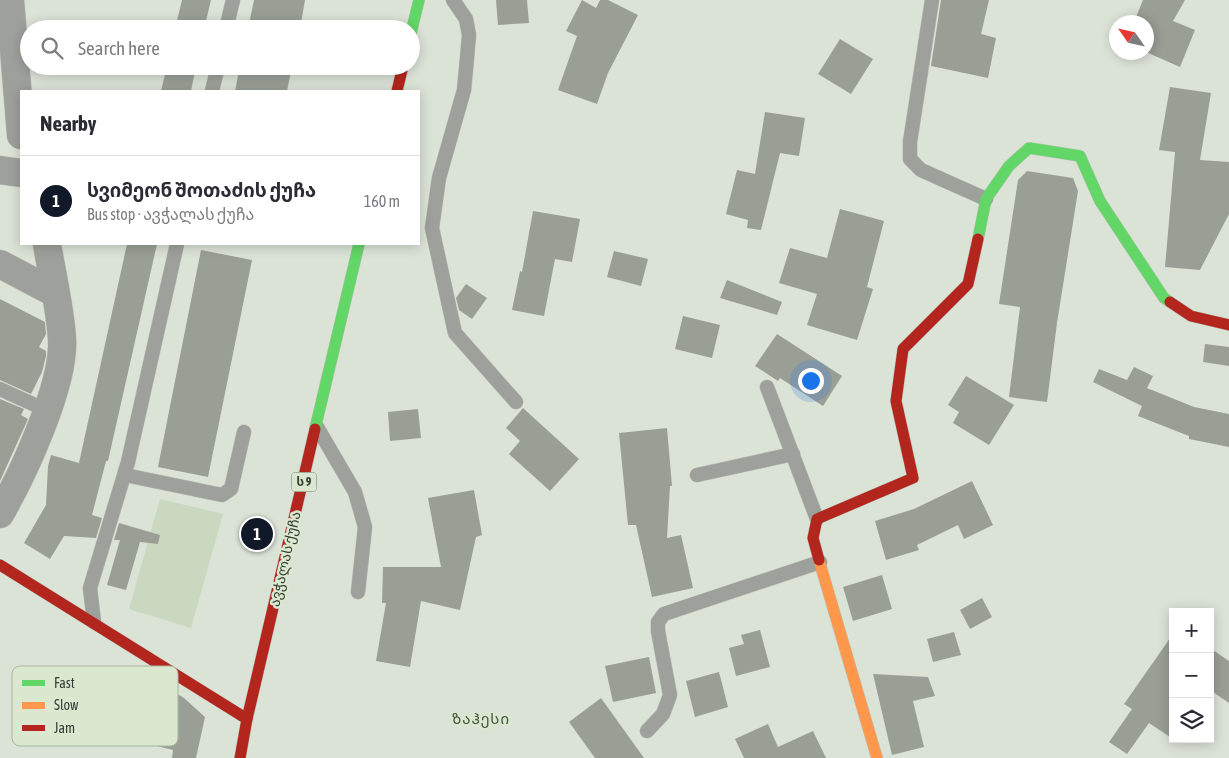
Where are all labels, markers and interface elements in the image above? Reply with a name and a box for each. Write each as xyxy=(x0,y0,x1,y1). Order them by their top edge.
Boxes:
north arrow xyxy=(1109,15,1154,60)
search box xyxy=(20,20,420,75)
icon: search xyxy=(38,34,66,62)
text: Search here xyxy=(78,37,160,59)
text: Nearby xyxy=(40,111,96,135)
text: სვიმეონ შოთაძის ქუჩა xyxy=(87,179,316,201)
text: 1 xyxy=(52,192,60,210)
text: 160 m xyxy=(364,192,400,210)
text: Bus stop · ავჭალას ქუჩა xyxy=(87,205,254,223)
your location xyxy=(798,368,824,394)
road number: ს 9 xyxy=(292,472,316,492)
street label: ავჭალას ქუჩა xyxy=(266,510,305,608)
pin: 1 xyxy=(241,515,273,553)
map controls xyxy=(1169,608,1214,743)
button: + xyxy=(1169,608,1214,653)
button: − xyxy=(1169,653,1214,698)
legend xyxy=(12,666,178,746)
text: Fast xyxy=(54,675,75,691)
text: Slow xyxy=(54,697,79,713)
button: layers xyxy=(1169,698,1214,743)
district label: ზაჰესი xyxy=(452,710,510,728)
text: Jam xyxy=(54,720,75,736)

